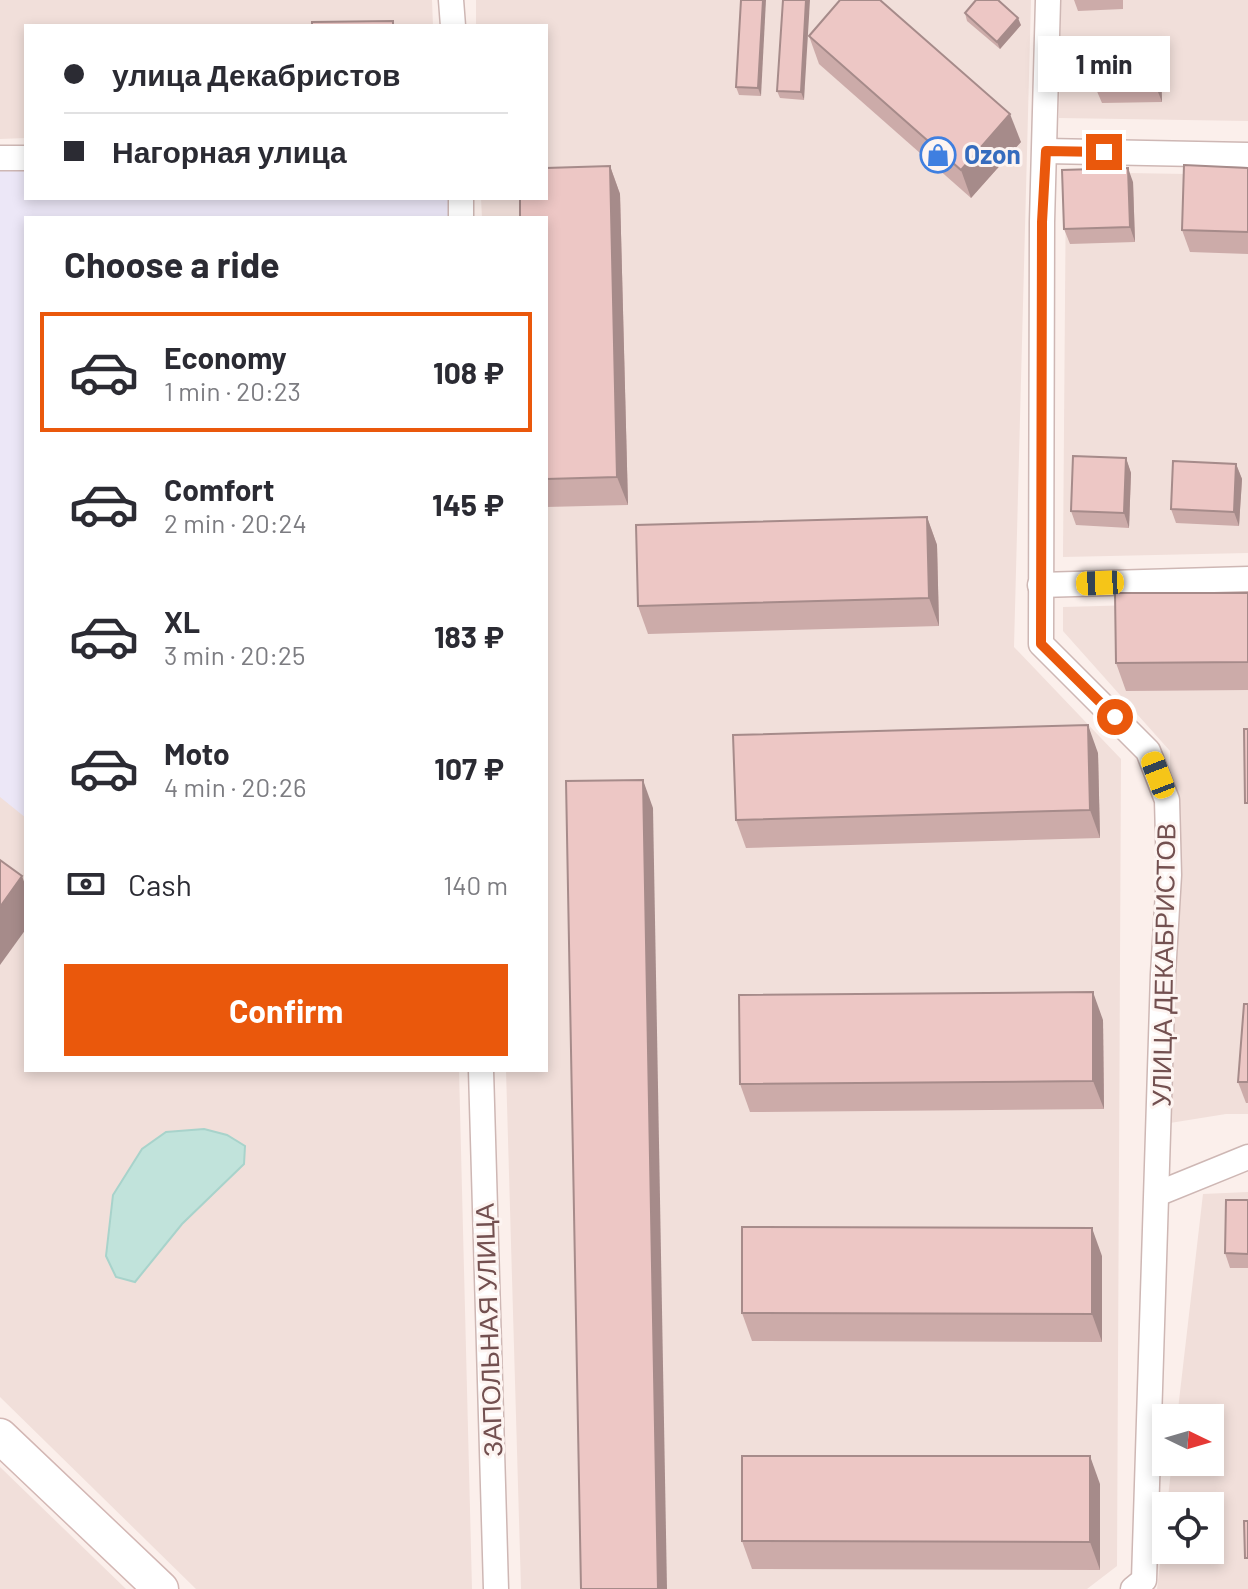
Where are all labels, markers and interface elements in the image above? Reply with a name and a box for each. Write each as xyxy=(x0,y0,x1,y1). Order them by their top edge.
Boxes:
callout: 1 min xyxy=(1038,36,1170,92)
text: 1 min xyxy=(1076,48,1132,79)
text: улица Декабристов xyxy=(112,56,400,92)
text: Нагорная улица xyxy=(112,133,347,169)
route end xyxy=(1086,134,1122,170)
shop icon: Ozon xyxy=(919,136,957,174)
place label: Ozon xyxy=(964,138,1021,169)
text: Choose a ride xyxy=(64,242,280,285)
icon: car xyxy=(68,336,140,408)
text: Economy xyxy=(164,339,287,375)
text: 108 ₽ xyxy=(433,354,504,390)
text: 1 min · 20:23 xyxy=(164,375,301,406)
icon: car xyxy=(68,468,140,540)
text: Comfort xyxy=(164,471,274,507)
text: 145 ₽ xyxy=(432,486,504,522)
text: 2 min · 20:24 xyxy=(164,507,307,538)
car xyxy=(1076,570,1124,596)
icon: car xyxy=(68,600,140,672)
text: XL xyxy=(164,603,200,639)
text: 183 ₽ xyxy=(434,618,504,654)
text: 3 min · 20:25 xyxy=(164,639,305,670)
route start xyxy=(1097,699,1133,735)
icon: car xyxy=(68,732,140,804)
text: Moto xyxy=(164,735,230,771)
car xyxy=(1138,748,1178,802)
text: 107 ₽ xyxy=(434,750,504,786)
text: 4 min · 20:26 xyxy=(164,771,306,802)
street label: УЛИЦА ДЕКАБРИСТОВ xyxy=(1145,823,1180,1107)
icon: cash xyxy=(64,862,108,906)
text: Cash xyxy=(128,866,192,902)
text: 140 m xyxy=(443,869,508,900)
button: Confirm xyxy=(64,964,508,1056)
street label: ЗАПОЛЬНАЯ УЛИЦА xyxy=(468,1202,507,1457)
north arrow xyxy=(1152,1404,1224,1476)
map controls xyxy=(1152,1404,1224,1564)
button: locate xyxy=(1152,1492,1224,1564)

